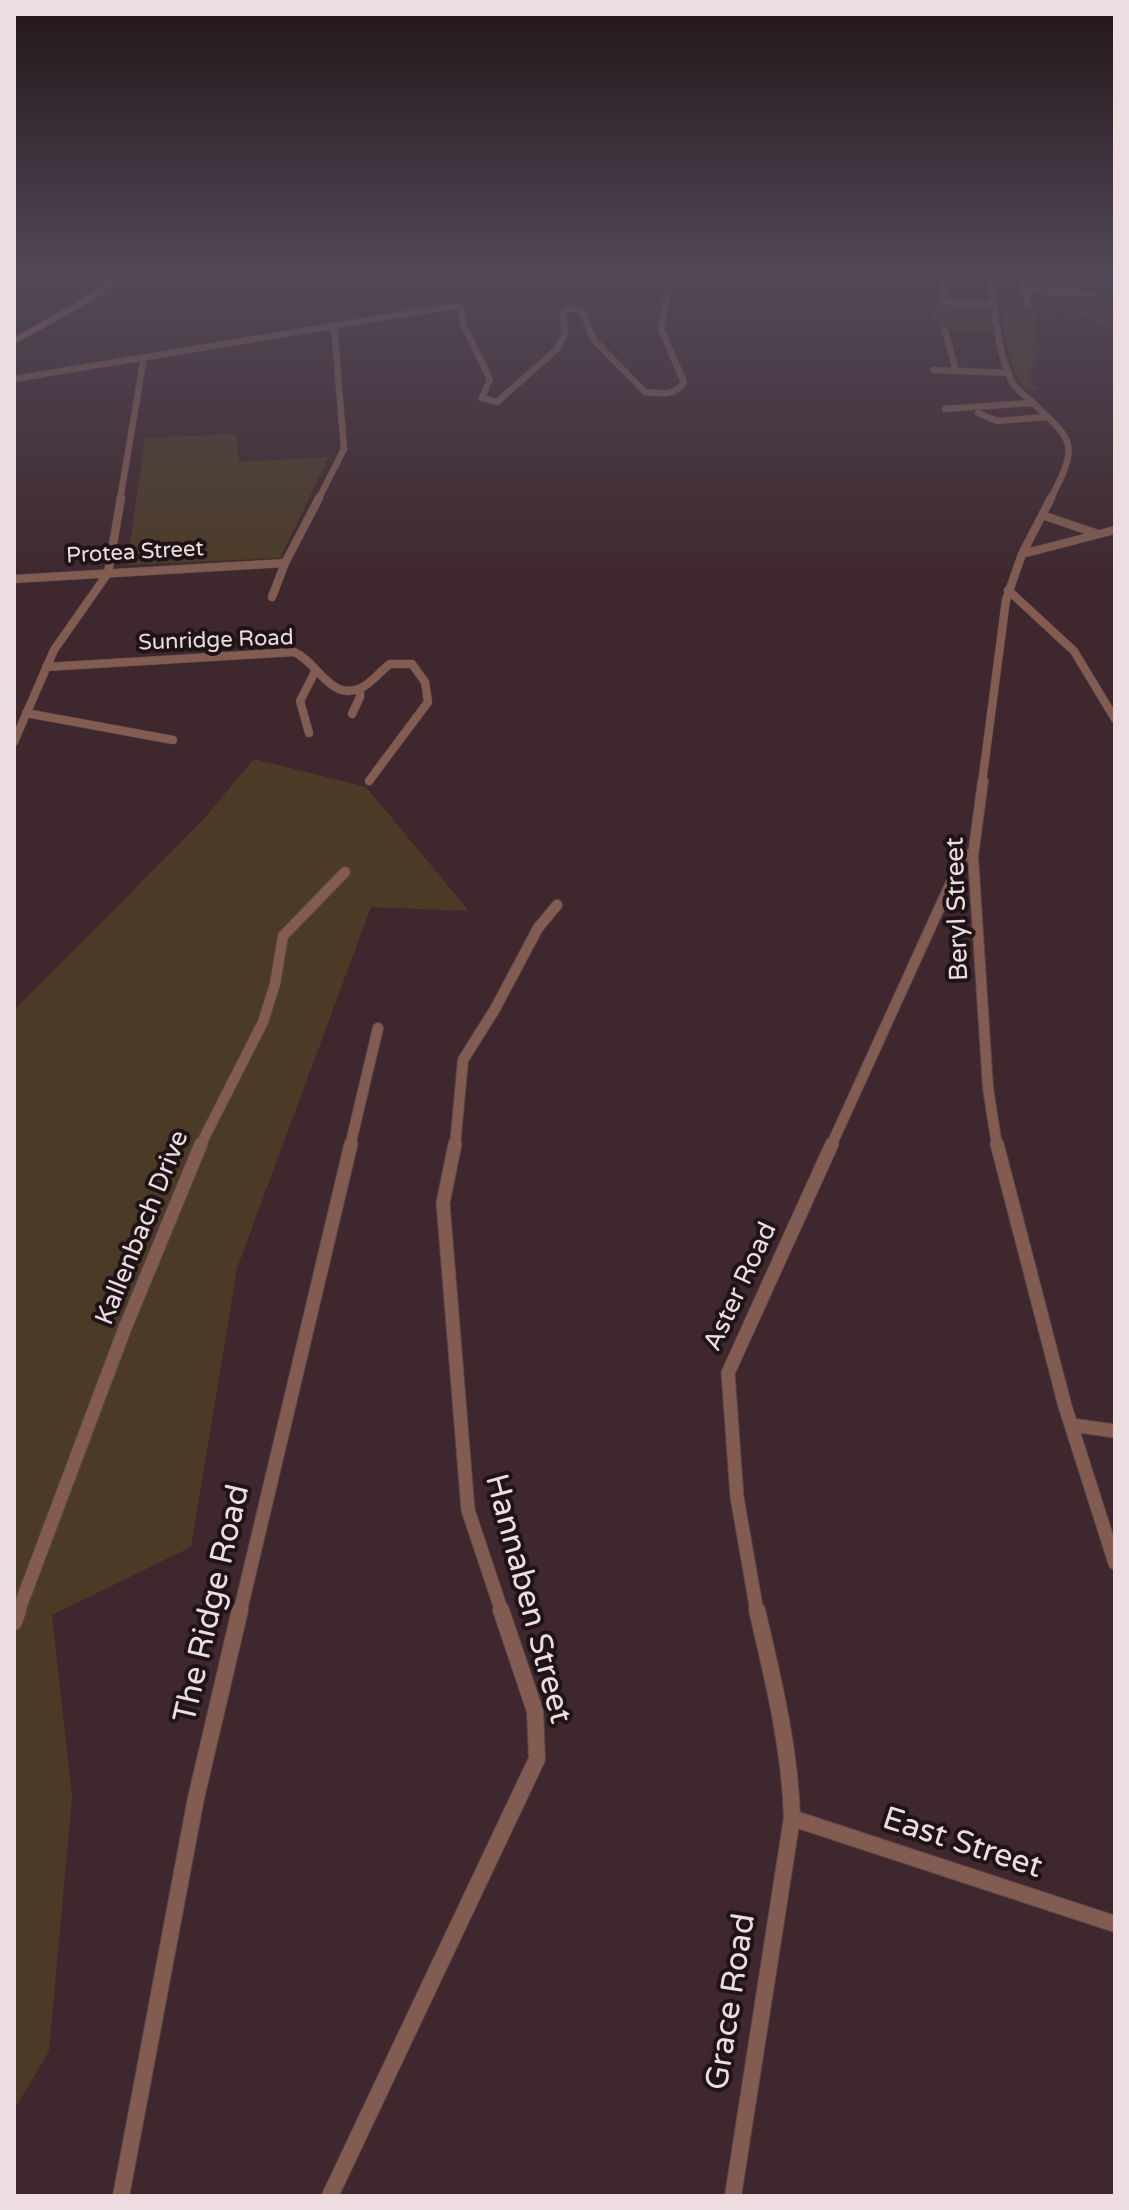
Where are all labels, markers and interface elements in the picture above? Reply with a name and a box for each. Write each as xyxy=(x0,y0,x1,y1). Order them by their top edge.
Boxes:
street label: Protea Street xyxy=(66,536,204,570)
street label: Sunridge Road xyxy=(138,625,294,657)
street label: Beryl Street xyxy=(940,836,976,982)
street label: Kallenbach Drive xyxy=(90,1126,196,1330)
street label: Aster Road xyxy=(698,1218,784,1356)
street label: Hannaben Street xyxy=(475,1470,579,1728)
street label: The Ridge Road xyxy=(167,1481,259,1727)
street label: East Street xyxy=(877,1800,1047,1888)
street label: Grace Road xyxy=(699,1911,765,2093)

